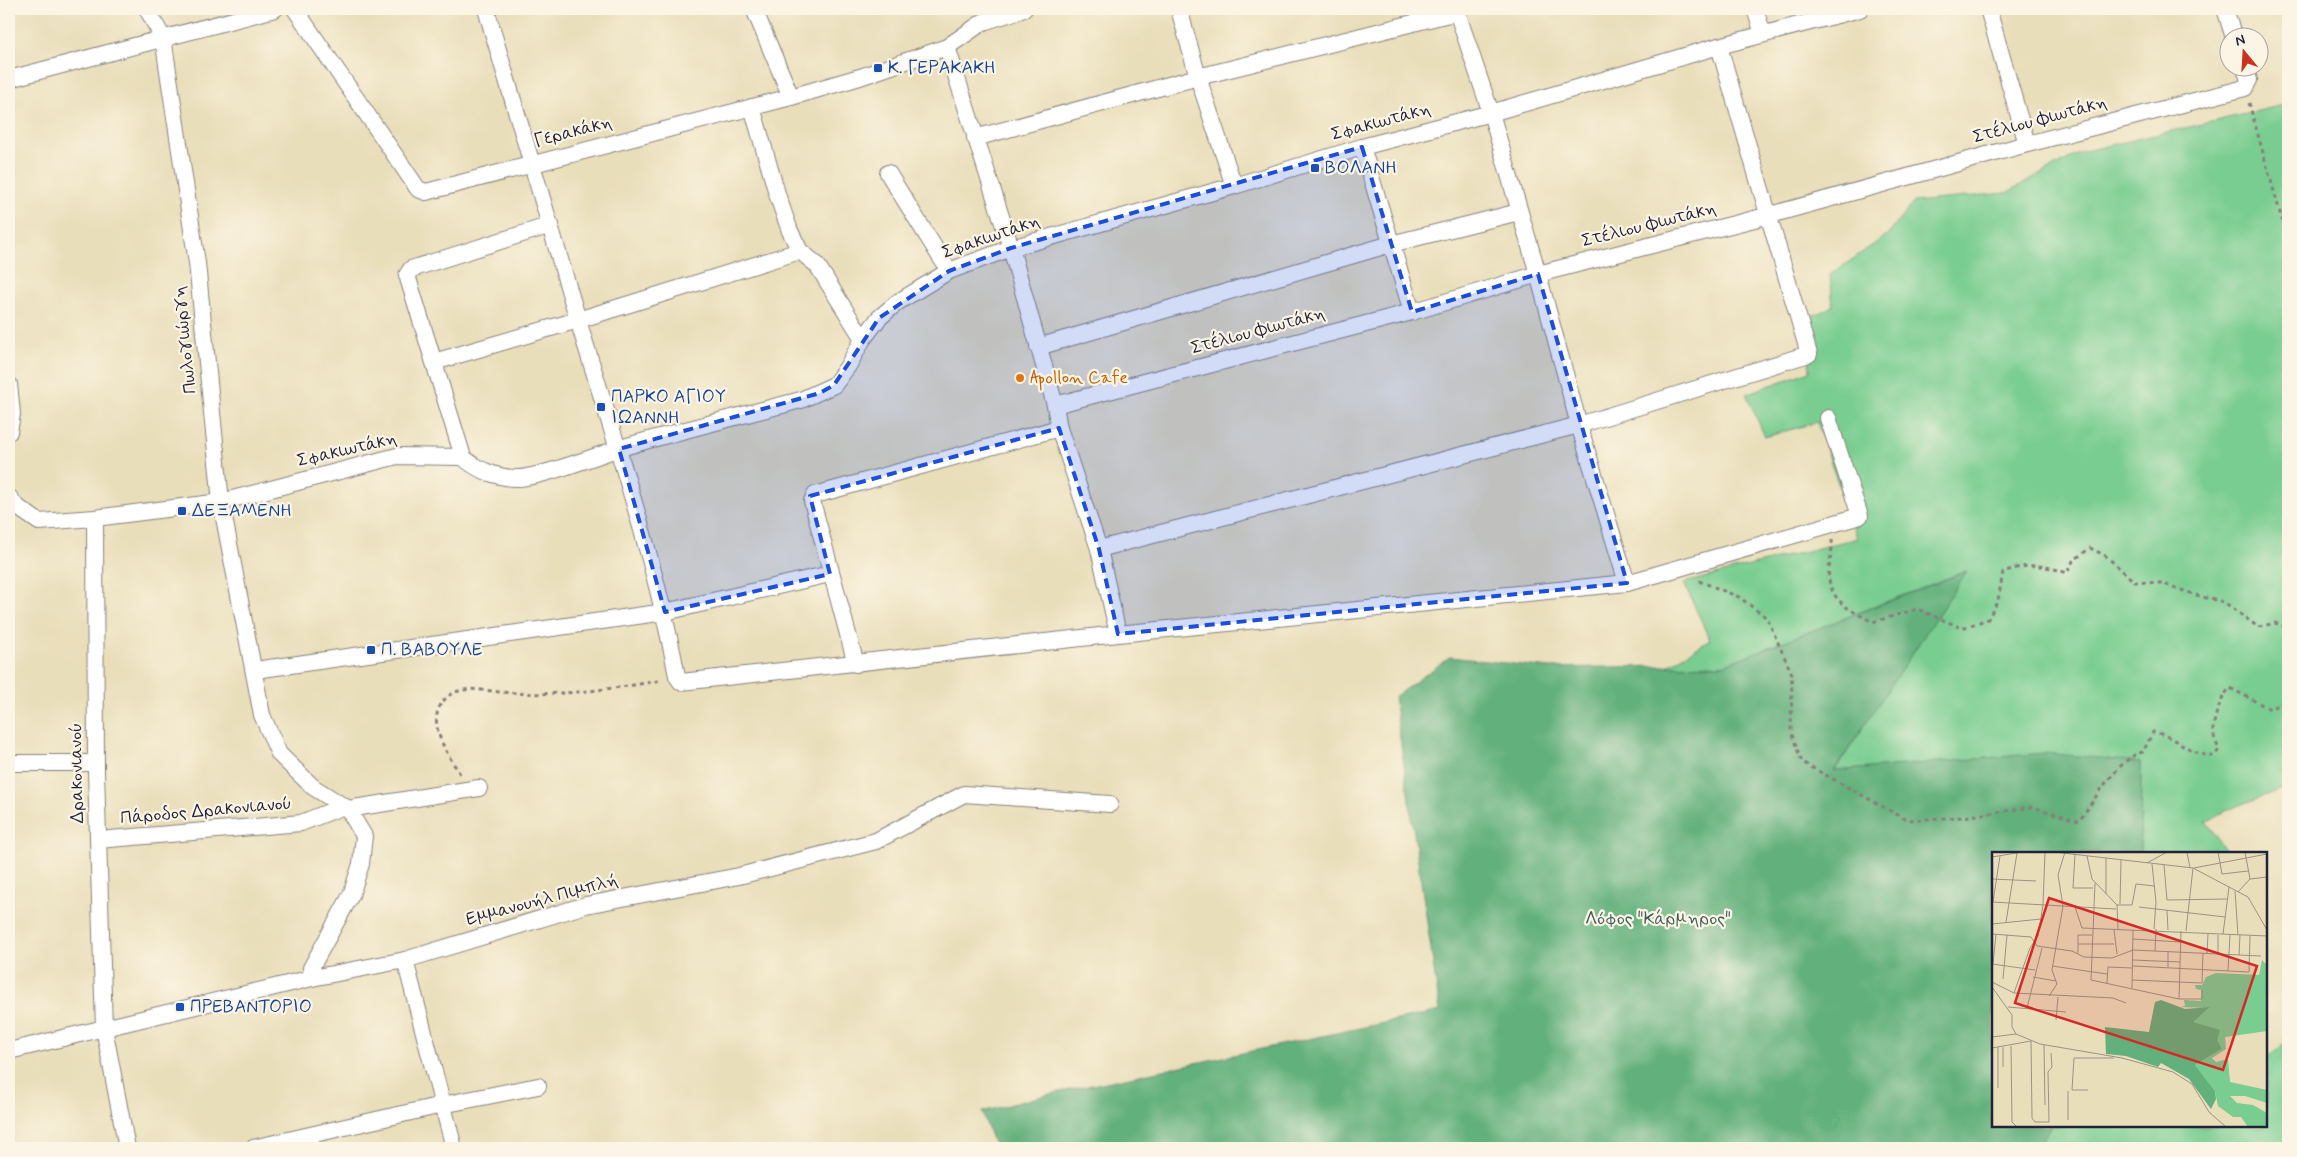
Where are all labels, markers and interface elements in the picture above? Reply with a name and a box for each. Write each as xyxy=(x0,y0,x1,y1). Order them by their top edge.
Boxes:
north arrow xyxy=(2220,28,2270,78)
text: N xyxy=(2233,31,2248,51)
place label: Κ. ΓΕΡΑΚΑΚΗ xyxy=(888,56,996,80)
marker: Κ. ΓΕΡΑΚΑΚΗ xyxy=(872,62,884,74)
street label: Στέλιου Φιωτάκη xyxy=(1970,90,2110,149)
street label: Σφακιωτάκη xyxy=(1329,97,1433,147)
street label: Γερακάκη xyxy=(531,111,615,153)
place label: ΒΟΛΑΝΗ xyxy=(1325,156,1397,180)
marker: ΒΟΛΑΝΗ xyxy=(1309,162,1321,174)
street label: Στέλιου Φιωτάκη xyxy=(1579,196,1719,253)
street label: Σφακιωτάκη xyxy=(939,209,1043,265)
street label: Πωλογιώργη xyxy=(167,285,203,395)
street label: Στέλιου Φιωτάκη xyxy=(1188,301,1328,360)
place label: Apollon Cafe xyxy=(1030,366,1128,391)
marker: Apollon Cafe xyxy=(1014,372,1026,384)
place label: ΠΑΡΚΟ ΑΓΙΟΥ ΙΩΑΝΝΗ xyxy=(611,385,726,430)
marker: ΠΑΡΚΟ ΑΓΙΟΥ ΙΩΑΝΝΗ xyxy=(595,401,607,413)
street label: Σφακιωτάκη xyxy=(295,427,399,473)
place label: ΔΕΞΑΜΕΝΗ xyxy=(192,499,292,523)
marker: ΔΕΞΑΜΕΝΗ xyxy=(176,505,188,517)
place label: Π. ΒΑΒΟΥΛΕ xyxy=(381,638,483,662)
marker: Π. ΒΑΒΟΥΛΕ xyxy=(365,644,377,656)
street label: Δρακονιανού xyxy=(64,723,90,823)
street label: Πάροδος Δρακονιανού xyxy=(119,792,293,830)
inset map xyxy=(1992,852,2267,1127)
street label: Εµµανουήλ Πιµπλή xyxy=(463,868,621,932)
park label: Λόφος "Κάρμηρος" xyxy=(1585,907,1731,931)
place label: ΠΡΕΒΑΝΤΟΡΙΟ xyxy=(190,995,312,1019)
marker: ΠΡΕΒΑΝΤΟΡΙΟ xyxy=(174,1001,186,1013)

